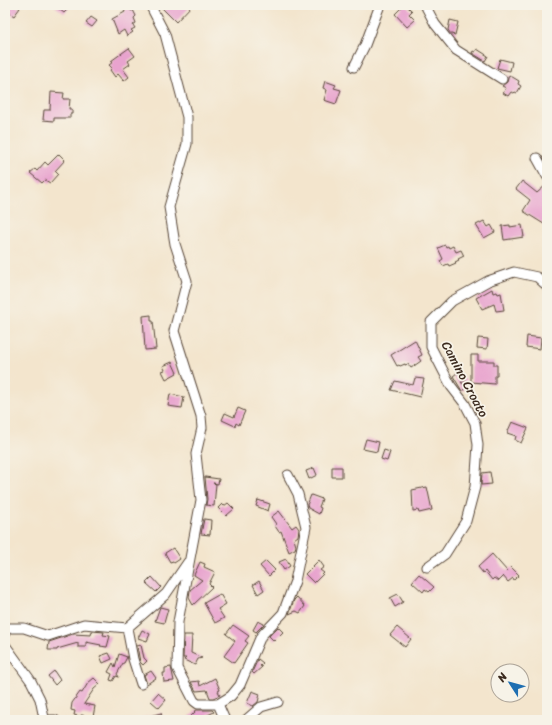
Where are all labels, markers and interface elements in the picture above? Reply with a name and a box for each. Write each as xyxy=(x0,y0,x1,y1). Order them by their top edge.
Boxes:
street label: Camino Croato xyxy=(435,337,495,422)
north arrow xyxy=(490,663,530,703)
text: N xyxy=(492,668,512,687)

